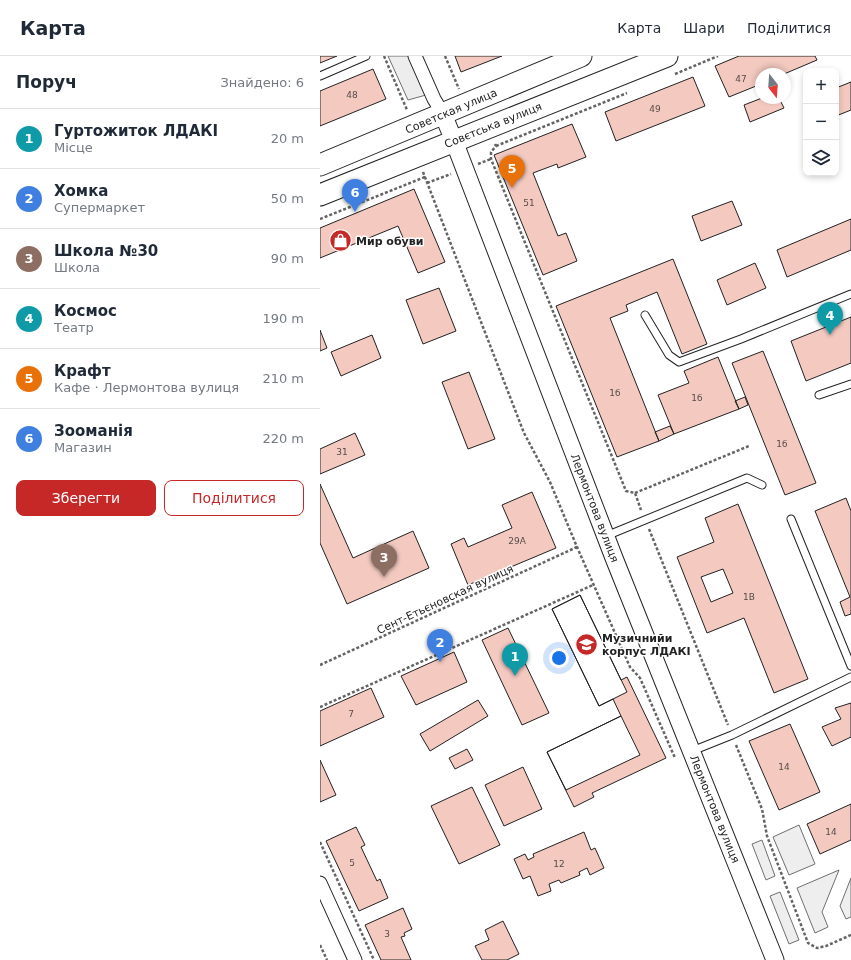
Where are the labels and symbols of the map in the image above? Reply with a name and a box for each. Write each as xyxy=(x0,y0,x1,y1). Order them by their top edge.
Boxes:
north arrow xyxy=(755,68,791,104)
house number: 47 xyxy=(735,74,747,84)
street label: Советская улица xyxy=(403,86,499,137)
house number: 48 xyxy=(346,90,358,100)
street label: Совєтська вулиця xyxy=(443,100,544,151)
house number: 49 xyxy=(649,104,661,114)
pin: 5 xyxy=(499,155,525,188)
pin: 6 xyxy=(342,179,368,212)
house number: 51 xyxy=(523,198,535,208)
shop icon: Мир обуви xyxy=(327,228,353,254)
place label: Мир обуви xyxy=(356,235,423,248)
pin: 4 xyxy=(817,302,843,335)
house number: 1б xyxy=(609,388,621,398)
house number: 1б xyxy=(691,393,703,403)
house number: 1б xyxy=(776,439,788,449)
house number: 31 xyxy=(336,447,348,457)
street label: Лермонтова вулиця xyxy=(568,452,621,564)
house number: 29А xyxy=(508,536,527,546)
pin: 3 xyxy=(371,544,397,577)
street label: Сент-Етьєновская вулиця xyxy=(375,562,516,637)
house number: 1В xyxy=(743,592,755,602)
pin: 2 xyxy=(427,629,453,662)
school or university icon: Музичнийи корпус ЛДАКІ xyxy=(573,631,599,657)
place label: Музичнийи корпус ЛДАКІ xyxy=(602,632,691,658)
pin: 1 xyxy=(502,643,528,676)
your location xyxy=(549,648,569,668)
house number: 7 xyxy=(348,709,354,719)
street label: Лермонтова вулиця xyxy=(687,753,742,865)
house number: 14 xyxy=(778,762,790,772)
house number: 14 xyxy=(825,827,837,837)
house number: 5 xyxy=(349,858,355,868)
house number: 12 xyxy=(553,859,565,869)
house number: 3 xyxy=(384,929,390,939)

